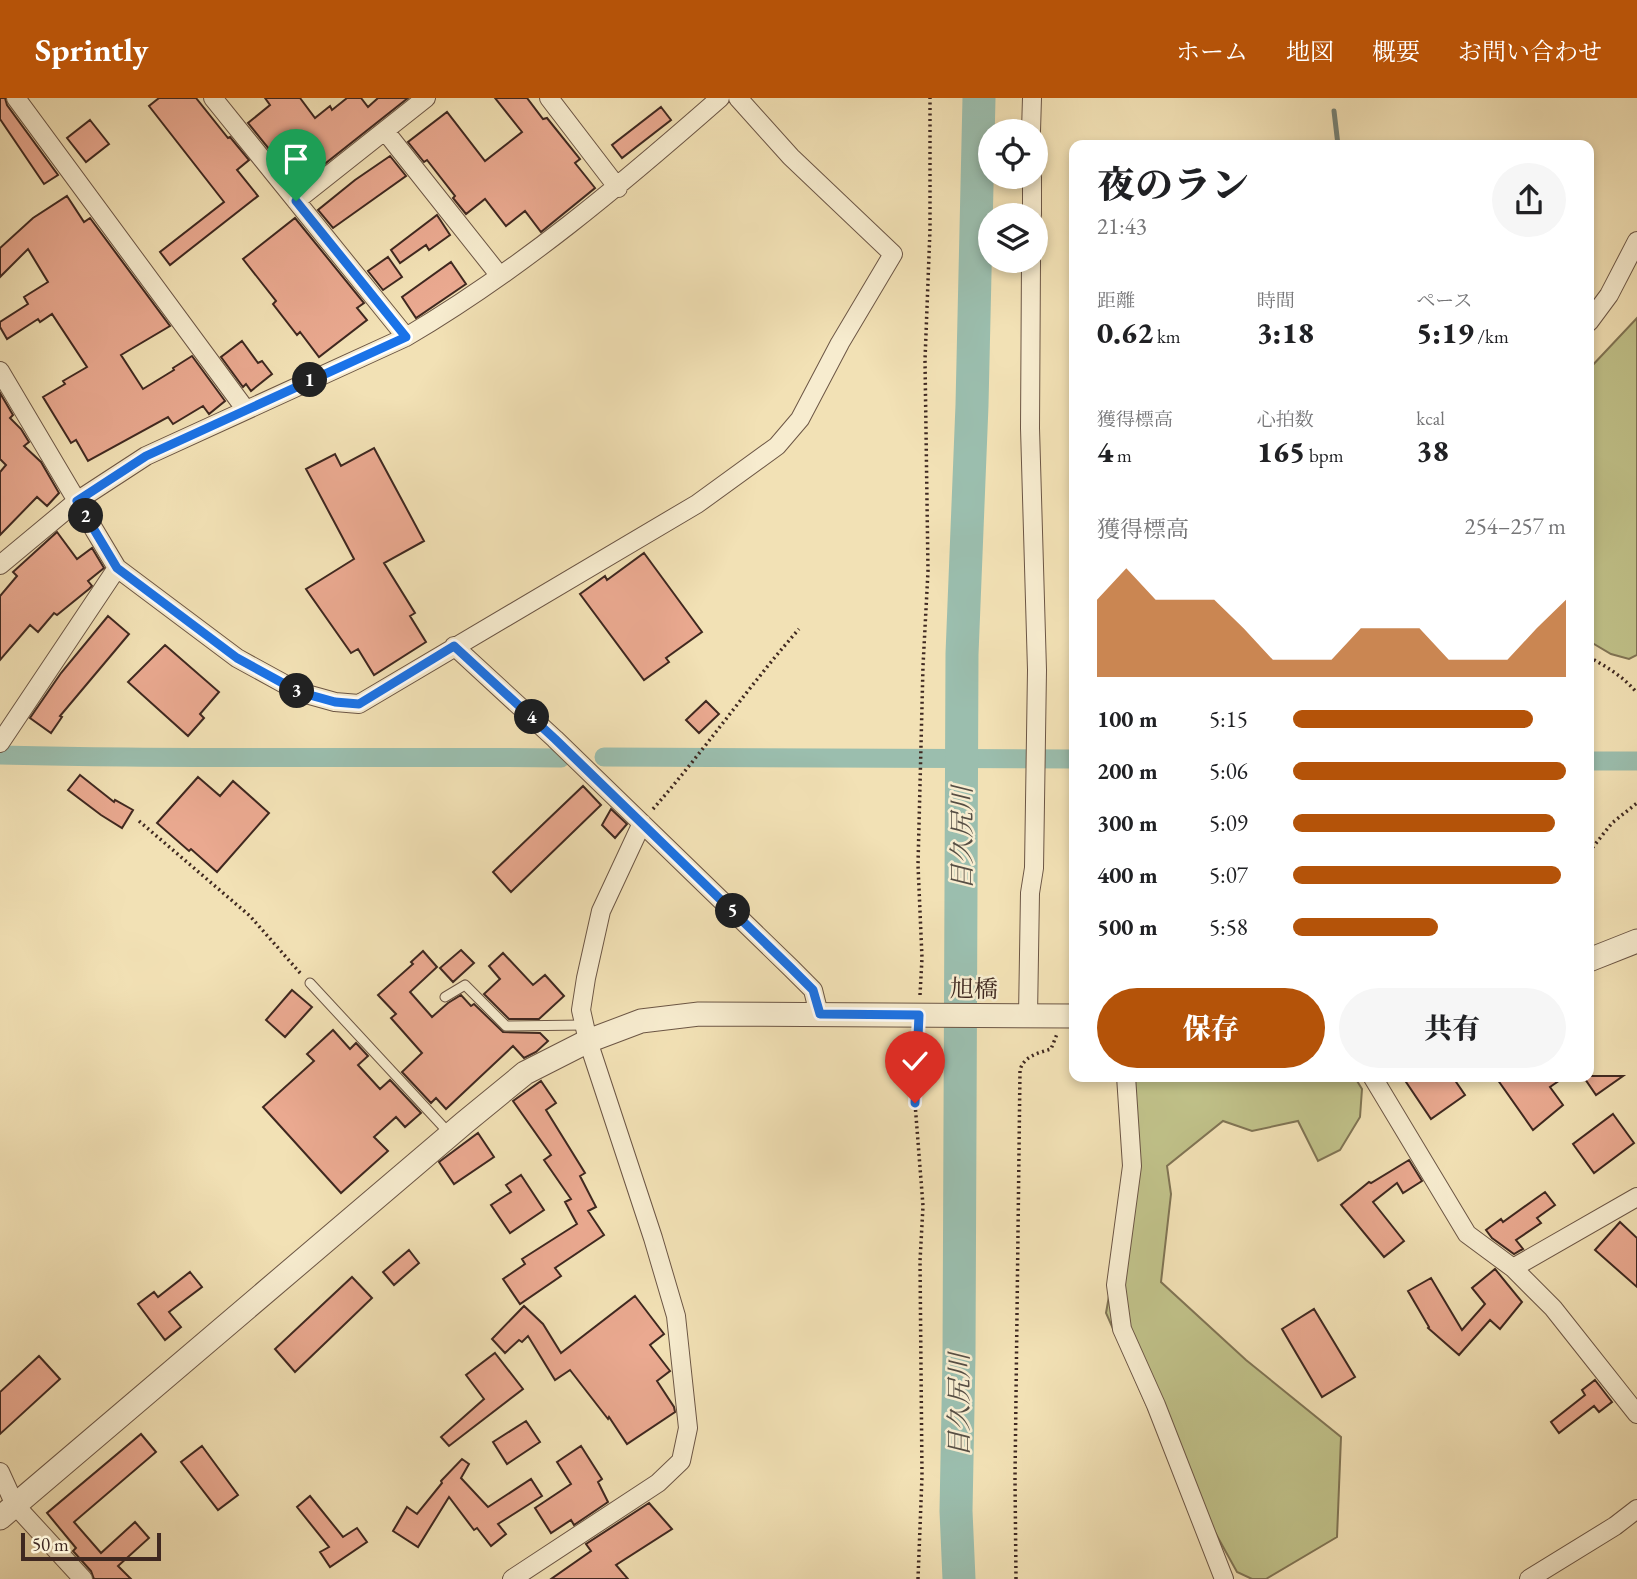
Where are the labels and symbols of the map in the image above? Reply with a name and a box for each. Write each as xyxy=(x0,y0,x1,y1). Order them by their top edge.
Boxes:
pin xyxy=(266,129,326,201)
pin: 1 xyxy=(292,362,328,398)
pin: 2 xyxy=(68,498,104,534)
pin: 3 xyxy=(280,674,314,708)
pin: 4 xyxy=(514,700,550,734)
water label: 目久尻川 xyxy=(945,783,979,890)
pin: 5 xyxy=(716,894,750,928)
street label: 旭橋 xyxy=(950,973,998,1004)
pin xyxy=(885,1031,945,1103)
water label: 目久尻川 xyxy=(942,1350,976,1457)
scale bar xyxy=(21,1530,161,1562)

